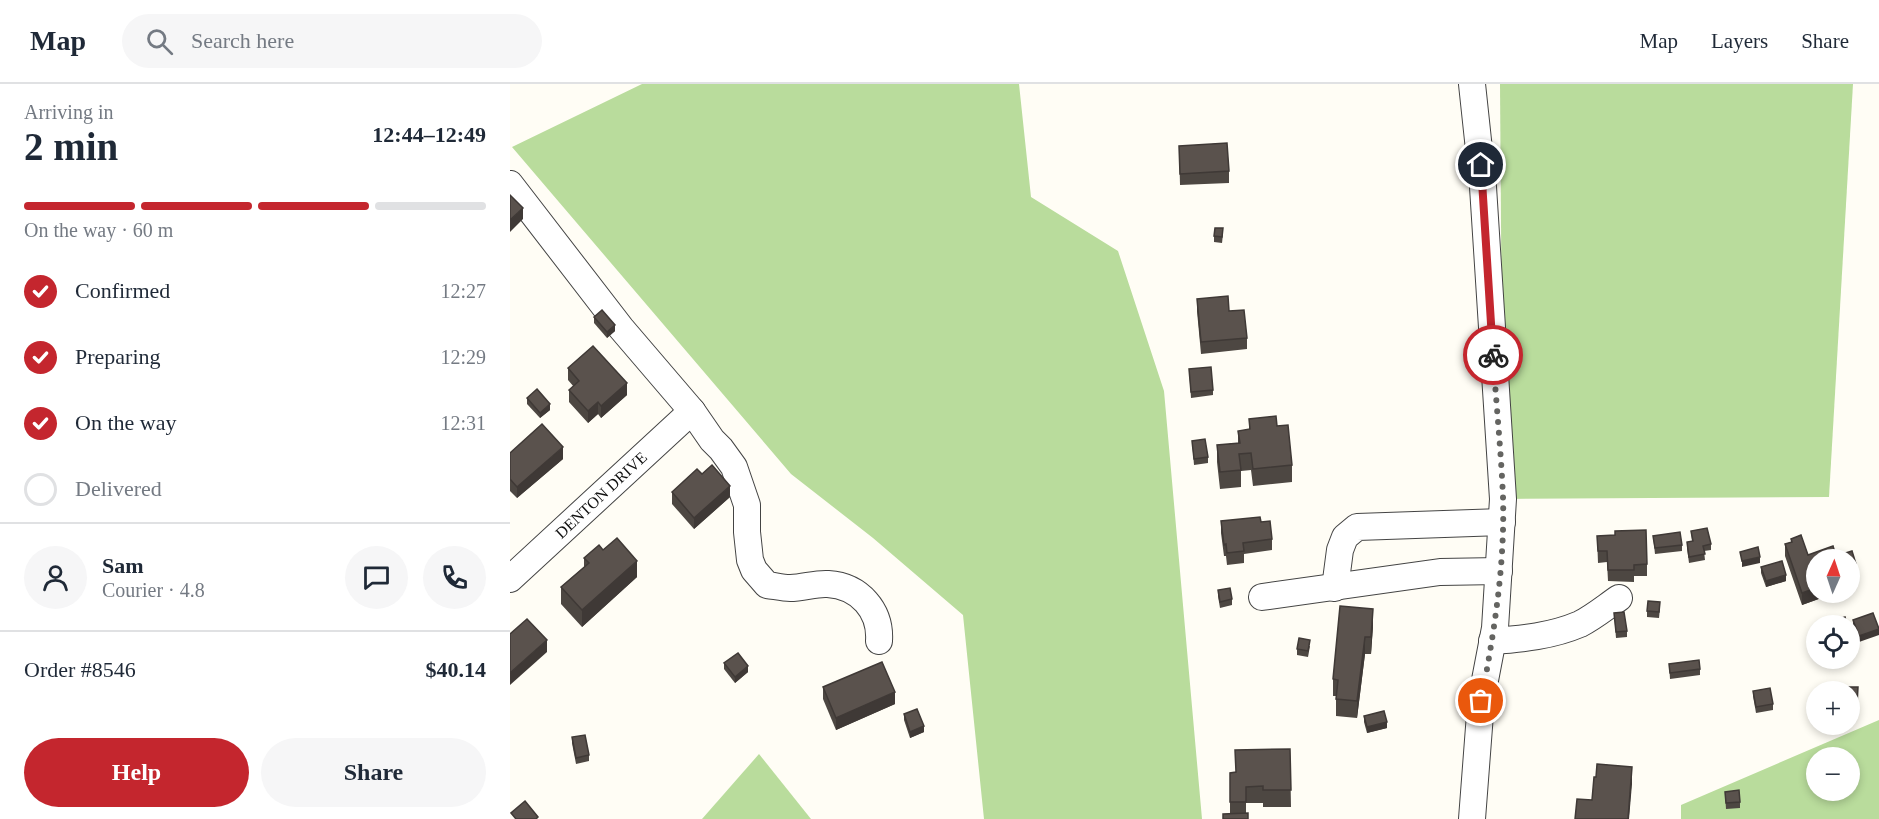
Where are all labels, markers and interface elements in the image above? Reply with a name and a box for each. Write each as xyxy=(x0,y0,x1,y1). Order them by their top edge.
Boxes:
search box xyxy=(122,14,542,68)
text: Map xyxy=(30,25,86,56)
icon: search xyxy=(143,25,176,58)
text: Search here xyxy=(191,28,294,53)
text: Map xyxy=(1640,29,1678,53)
text: Layers xyxy=(1711,29,1768,53)
text: Share xyxy=(1801,29,1849,53)
text: Arriving in xyxy=(24,101,113,123)
text: 12:44–12:49 xyxy=(372,122,486,147)
text: 2 min xyxy=(24,125,118,168)
pin xyxy=(1455,139,1506,190)
icon: home xyxy=(1464,148,1497,181)
text: On the way · 60 m xyxy=(24,219,173,241)
icon: check xyxy=(24,275,57,308)
text: Confirmed xyxy=(75,278,170,303)
text: 12:27 xyxy=(440,280,486,302)
courier xyxy=(1463,325,1523,385)
icon: bike xyxy=(1477,339,1510,372)
icon: check xyxy=(24,341,57,374)
text: Preparing xyxy=(75,344,161,369)
text: 12:29 xyxy=(440,346,486,368)
icon: check xyxy=(24,407,57,440)
text: On the way xyxy=(75,410,176,435)
text: 12:31 xyxy=(440,412,486,434)
street label: DENTON DRIVE xyxy=(552,448,650,542)
text: Delivered xyxy=(75,476,162,501)
button: person xyxy=(24,546,87,609)
button: chat xyxy=(345,546,408,609)
button: phone xyxy=(423,546,486,609)
north arrow xyxy=(1806,549,1860,603)
map controls xyxy=(1806,549,1860,801)
text: Sam xyxy=(102,553,144,578)
text: Courier · 4.8 xyxy=(102,579,205,601)
button: locate xyxy=(1806,615,1860,669)
text: Order #8546 xyxy=(24,657,136,682)
text: $40.14 xyxy=(426,657,486,682)
pin xyxy=(1455,675,1506,726)
button: + xyxy=(1806,681,1860,735)
icon: bag xyxy=(1464,684,1497,717)
button: Help xyxy=(24,738,249,807)
button: Share xyxy=(261,738,486,807)
button: − xyxy=(1806,747,1860,801)

